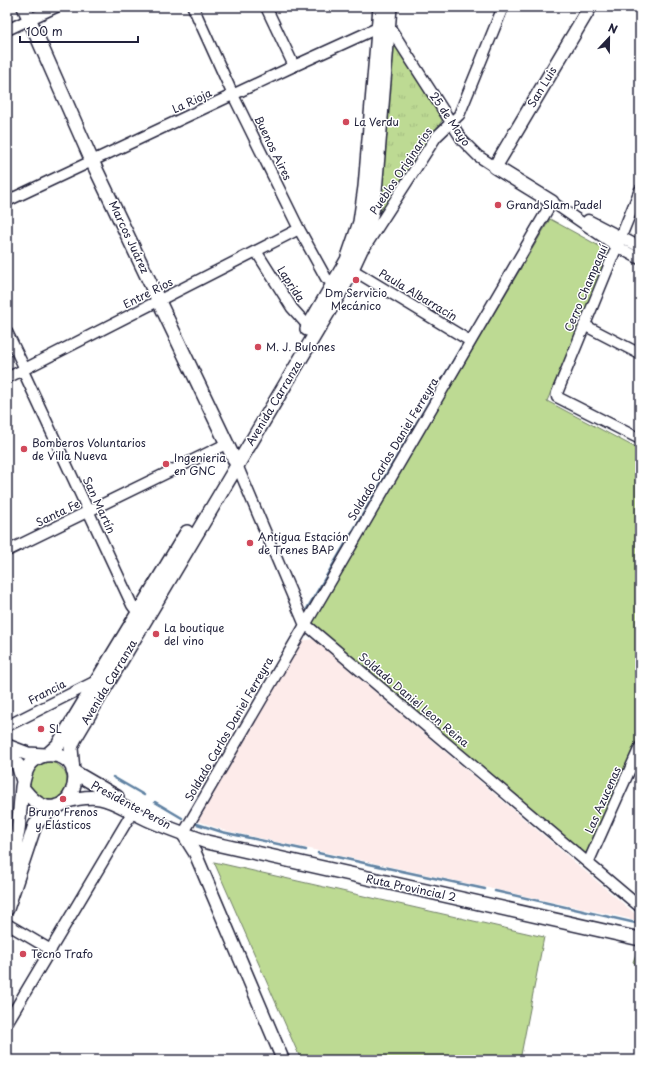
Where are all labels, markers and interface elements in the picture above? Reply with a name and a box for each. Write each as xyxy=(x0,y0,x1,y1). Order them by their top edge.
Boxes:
scale bar xyxy=(20,18,138,44)
north arrow xyxy=(589,18,629,58)
text: N xyxy=(606,19,620,38)
text: 100 m xyxy=(26,22,63,40)
street label: San Luis xyxy=(523,63,561,111)
street label: La Rioja xyxy=(169,84,215,117)
street label: 25 de Mayo xyxy=(426,88,475,149)
street label: Buenos Aires xyxy=(250,112,296,183)
place label: La Verdu xyxy=(354,113,399,130)
marker: La Verdu xyxy=(341,117,351,127)
street label: Pueblos Originarios xyxy=(365,124,436,218)
place label: Grand Slam Padel xyxy=(506,196,602,213)
street label: Marcos Juárez xyxy=(105,198,154,276)
marker: Grand Slam Padel xyxy=(493,200,503,210)
street label: Cerro Champaquí xyxy=(559,241,612,334)
street label: Laprida xyxy=(273,262,309,305)
street label: Paula Albarracín xyxy=(376,264,461,325)
street label: Entre Ríos xyxy=(120,273,176,312)
marker: Dm Servicio Mecánico xyxy=(351,275,361,285)
place label: Dm Servicio Mecánico xyxy=(325,284,387,314)
place label: M. J. Bulones xyxy=(266,338,335,355)
marker: M. J. Bulones xyxy=(253,342,263,352)
street label: Avenida Carranza xyxy=(241,357,306,449)
street label: Soldado Carlos Daniel Ferreyra xyxy=(343,374,442,524)
place label: Bomberos Voluntarios de Villa Nueva xyxy=(32,434,146,464)
marker: Bomberos Voluntarios de Villa Nueva xyxy=(19,444,29,454)
place label: Ingenieria en GNC xyxy=(174,449,226,479)
marker: Ingenieria en GNC xyxy=(161,459,171,469)
street label: San Martín xyxy=(79,473,120,536)
street label: Santa Fe xyxy=(33,495,83,531)
place label: Antigua Estación de Trenes BAP xyxy=(258,528,349,558)
marker: Antigua Estación de Trenes BAP xyxy=(245,538,255,548)
place label: La boutique del vino xyxy=(164,619,224,649)
marker: La boutique del vino xyxy=(151,629,161,639)
street label: Avenida Carranza xyxy=(76,636,141,728)
street label: Soldado Daniel Leon Reina xyxy=(356,648,473,751)
street label: Soldado Carlos Daniel Ferreyra xyxy=(180,653,277,804)
street label: Francia xyxy=(25,675,69,708)
place label: SL xyxy=(49,720,62,737)
marker: SL xyxy=(36,724,46,734)
street label: Las Azucenas xyxy=(580,764,625,836)
street label: Presidente Perón xyxy=(88,776,174,833)
marker: Bruno Frenos y Elásticos xyxy=(58,794,68,804)
place label: Bruno Frenos y Elásticos xyxy=(28,803,98,833)
street label: Ruta Provincial 2 xyxy=(364,870,458,905)
place label: Tecno Trafo xyxy=(31,945,93,962)
marker: Tecno Trafo xyxy=(18,949,28,959)

